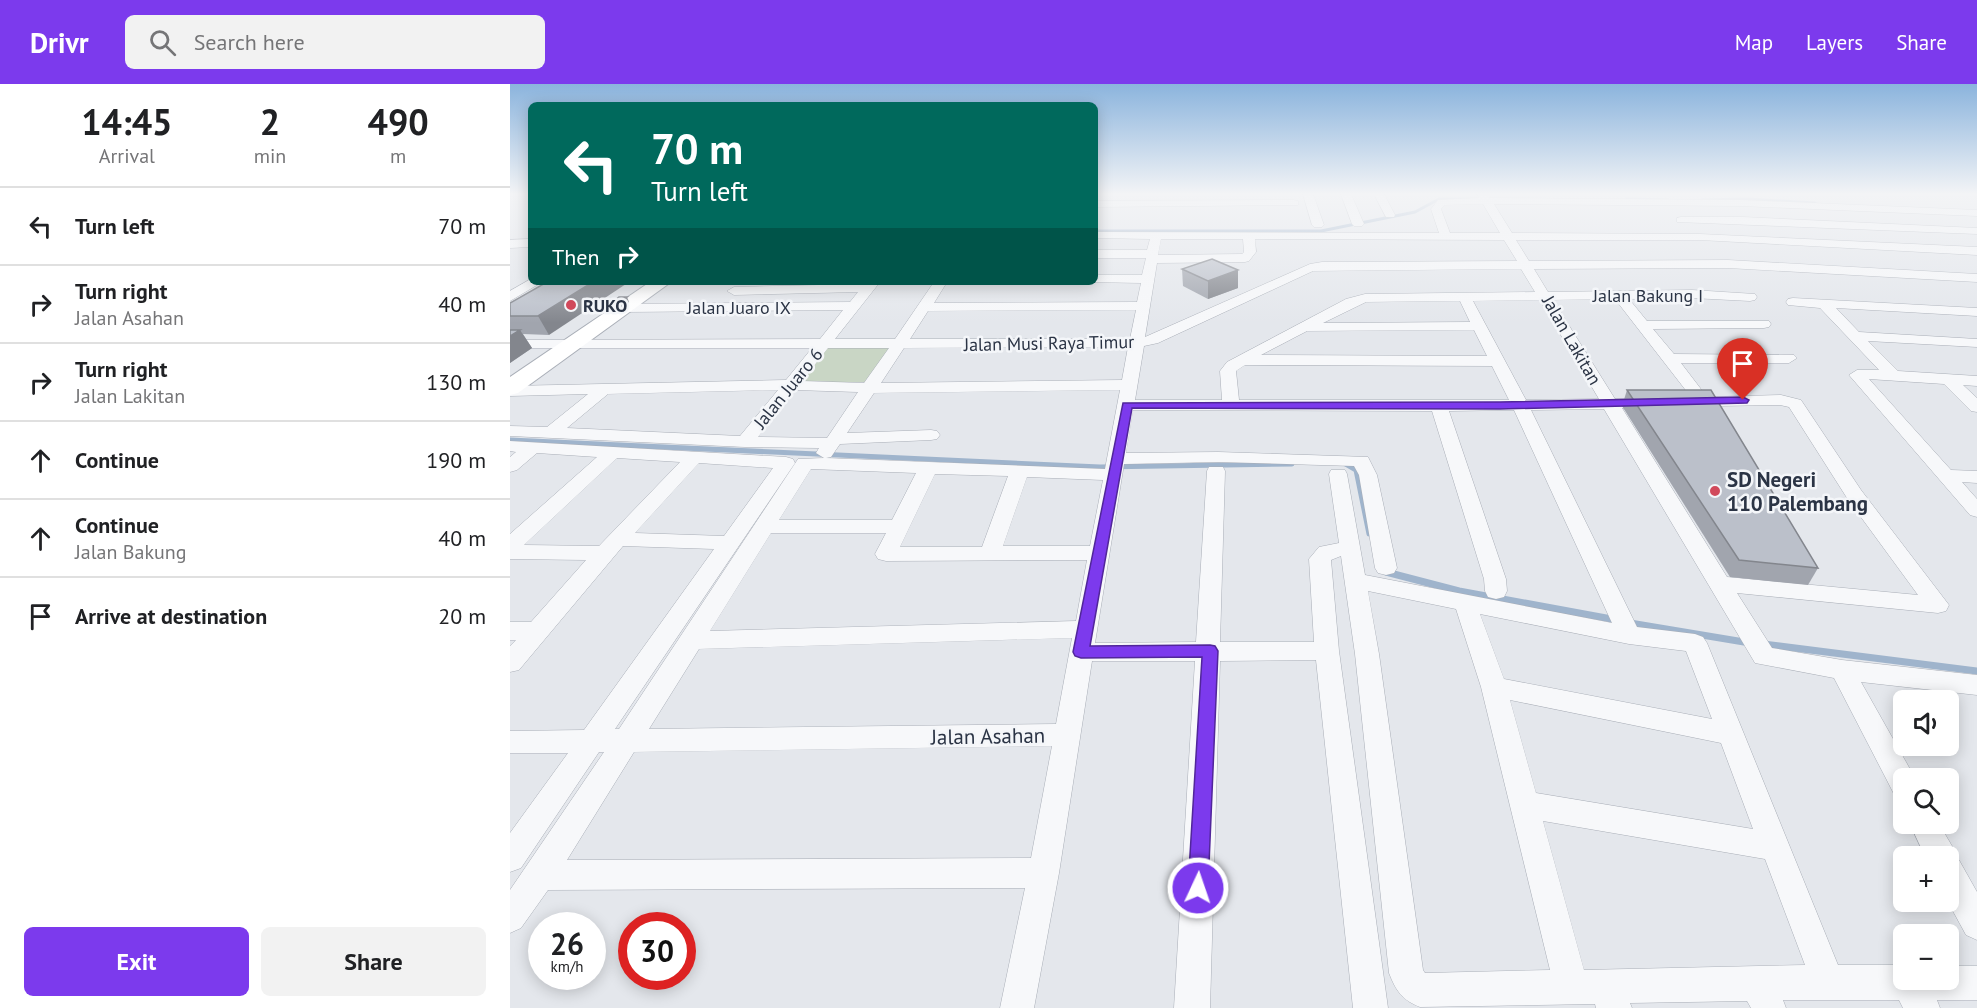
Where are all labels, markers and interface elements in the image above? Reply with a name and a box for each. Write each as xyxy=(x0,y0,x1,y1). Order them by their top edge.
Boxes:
search box xyxy=(125,15,545,69)
text: Drivr xyxy=(30,24,89,61)
icon: search xyxy=(146,26,179,59)
text: Search here xyxy=(194,28,305,56)
text: Map xyxy=(1735,29,1773,56)
text: Layers xyxy=(1806,29,1863,56)
text: Share xyxy=(1896,29,1947,56)
text: 14:45 xyxy=(81,98,173,145)
text: 2 xyxy=(260,98,280,145)
text: 490 xyxy=(368,98,429,145)
text: 70 m xyxy=(651,121,743,176)
icon: left xyxy=(552,126,630,204)
text: Arrival xyxy=(99,143,155,169)
text: min xyxy=(254,143,286,169)
text: m xyxy=(390,143,406,169)
text: Turn left xyxy=(651,174,748,208)
icon: left xyxy=(24,210,57,243)
text: Turn left xyxy=(75,212,155,240)
text: 70 m xyxy=(438,212,486,240)
icon: right xyxy=(611,240,644,273)
text: Then xyxy=(552,243,599,271)
text: Turn right xyxy=(75,277,167,305)
street label: Jalan Bakung I xyxy=(1592,284,1703,307)
icon: right xyxy=(24,288,57,321)
text: 40 m xyxy=(438,290,486,318)
street label: Jalan Lakitan xyxy=(1537,290,1607,389)
place label: RUKO xyxy=(583,294,627,317)
street label: Jalan Juaro IX xyxy=(686,296,791,319)
marker: RUKO xyxy=(564,298,578,312)
text: Jalan Asahan xyxy=(75,305,184,331)
street label: Jalan Musi Raya Timur xyxy=(963,330,1134,356)
pin xyxy=(1717,338,1768,400)
street label: Jalan Juaro 6 xyxy=(748,343,828,434)
icon: arrive xyxy=(1726,347,1759,380)
text: Turn right xyxy=(75,355,167,383)
icon: right xyxy=(24,366,57,399)
text: 130 m xyxy=(426,368,486,396)
text: Jalan Lakitan xyxy=(75,383,185,409)
icon: ahead xyxy=(24,444,57,477)
text: Continue xyxy=(75,446,159,474)
text: 190 m xyxy=(426,446,486,474)
place label: SD Negeri 110 Palembang xyxy=(1727,466,1868,517)
marker: SD Negeri 110 Palembang xyxy=(1708,484,1722,498)
text: Continue xyxy=(75,511,159,539)
icon: ahead xyxy=(24,522,57,555)
text: 40 m xyxy=(438,524,486,552)
text: Jalan Bakung xyxy=(75,539,186,565)
icon: arrive xyxy=(24,600,57,633)
text: Arrive at destination xyxy=(75,602,267,630)
text: 20 m xyxy=(438,602,486,630)
map controls xyxy=(1893,690,1959,990)
button: sound xyxy=(1893,690,1959,756)
street label: Jalan Asahan xyxy=(930,722,1045,751)
button: search xyxy=(1893,768,1959,834)
button: + xyxy=(1893,846,1959,912)
position arrow xyxy=(1166,856,1230,920)
speed limit sign: 30 xyxy=(618,912,696,990)
text: 26 xyxy=(550,924,584,963)
button: − xyxy=(1893,924,1959,990)
button: Exit xyxy=(24,927,249,996)
button: Share xyxy=(261,927,486,996)
text: km/h xyxy=(551,957,583,976)

